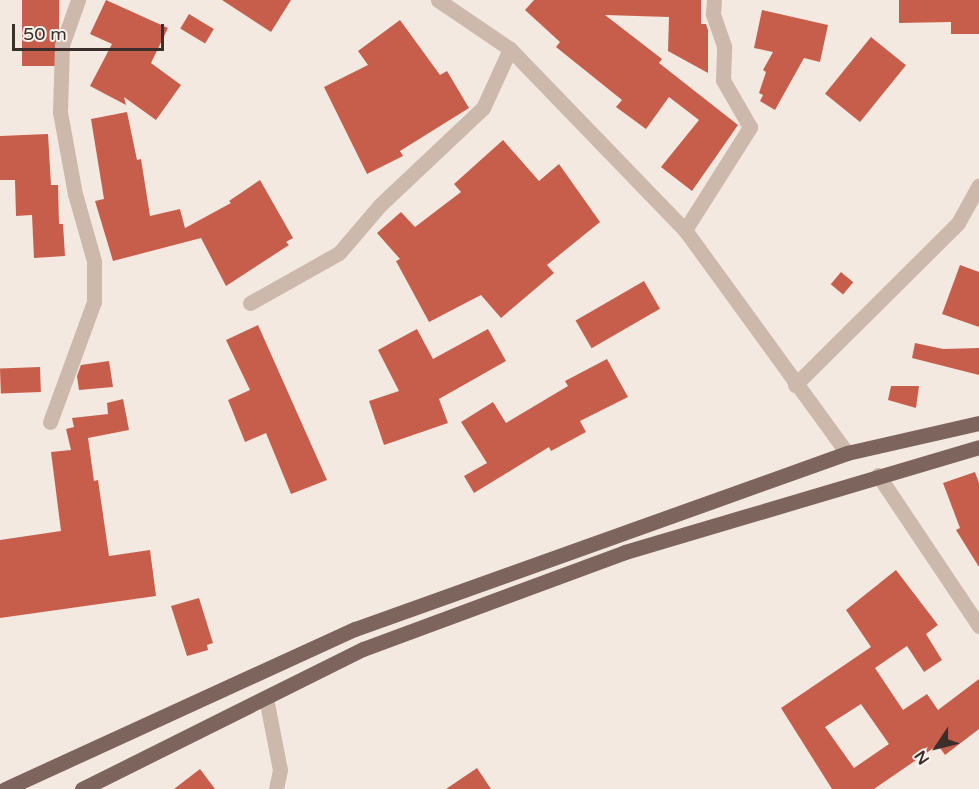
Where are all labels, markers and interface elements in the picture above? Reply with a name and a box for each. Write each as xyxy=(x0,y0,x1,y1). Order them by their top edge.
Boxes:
scale bar xyxy=(15,12,166,50)
text: 50 m xyxy=(23,23,67,45)
north arrow xyxy=(907,717,967,777)
text: N xyxy=(910,746,934,768)

